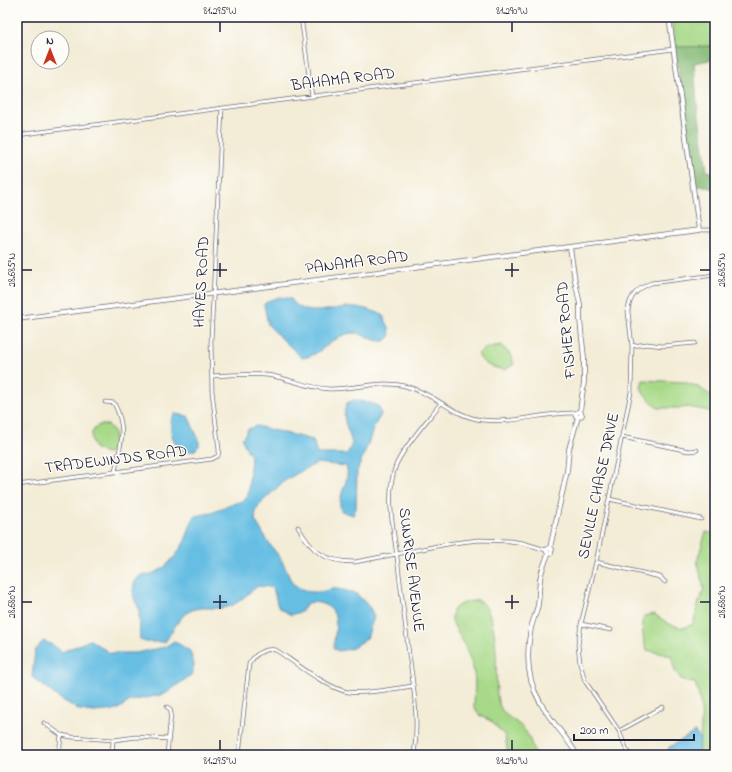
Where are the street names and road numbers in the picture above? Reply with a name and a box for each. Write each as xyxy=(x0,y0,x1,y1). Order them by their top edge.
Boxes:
street label: BAHAMA ROAD xyxy=(289,62,396,98)
street label: HAYES ROAD xyxy=(188,236,216,328)
street label: PANAMA ROAD xyxy=(304,245,410,281)
street label: FISHER ROAD xyxy=(551,280,583,381)
street label: SEVILLE CHASE DRIVE xyxy=(572,410,626,562)
street label: TRADEWINDS ROAD xyxy=(43,439,189,481)
street label: SUNRISE AVENUE xyxy=(391,506,431,634)

